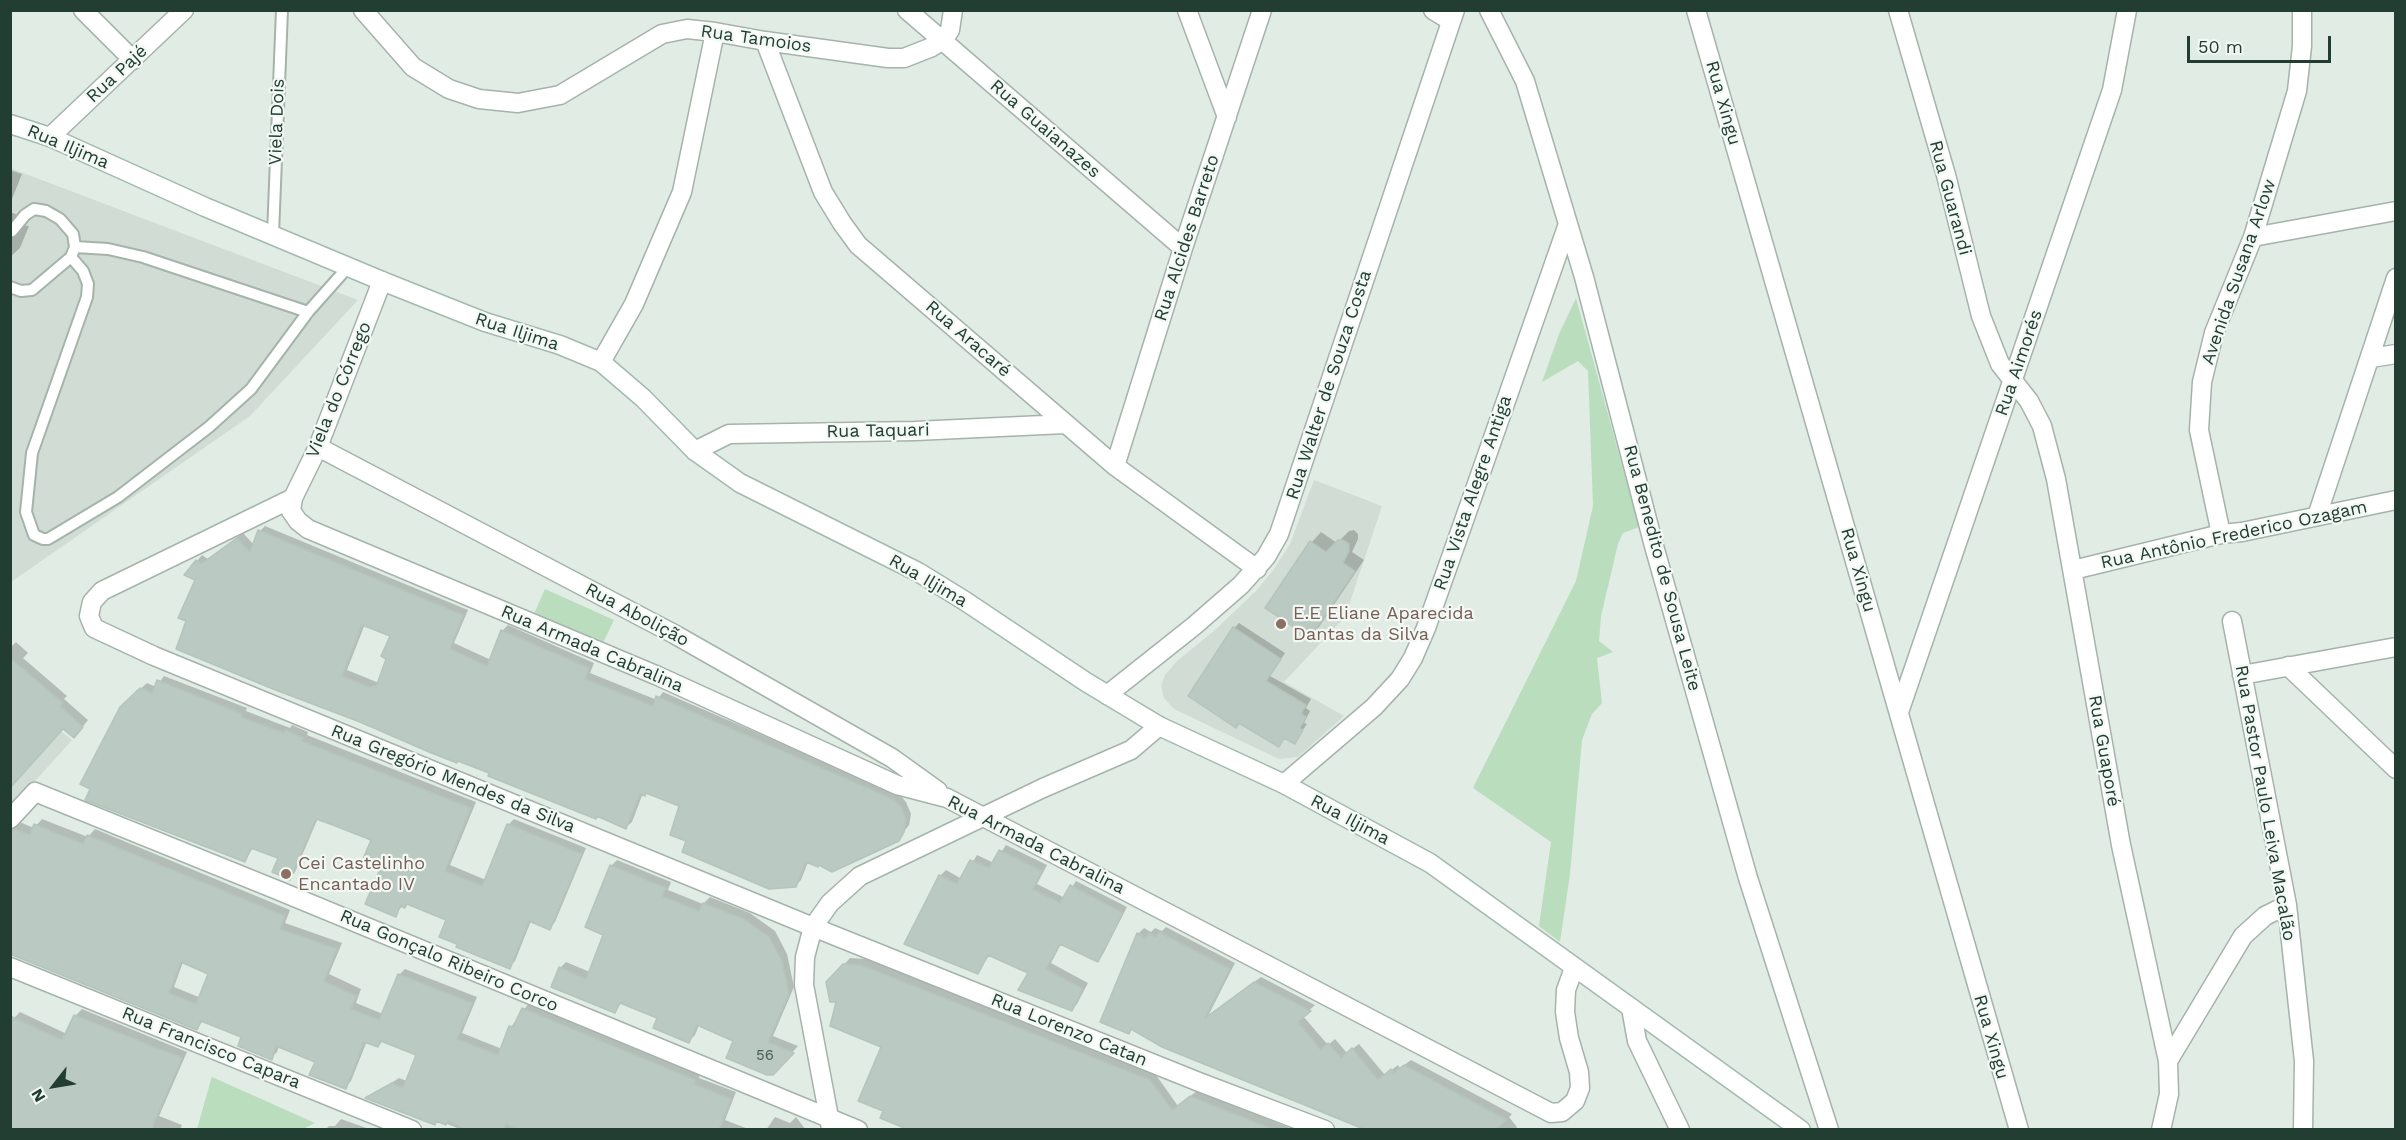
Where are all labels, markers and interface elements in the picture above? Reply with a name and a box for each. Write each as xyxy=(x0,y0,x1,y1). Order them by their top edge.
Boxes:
street label: Rua Tamoios xyxy=(699,21,813,57)
scale bar xyxy=(2190,24,2334,62)
text: 50 m xyxy=(2198,36,2243,57)
street label: Rua Pajé xyxy=(82,40,152,108)
street label: Rua Xingu xyxy=(1701,58,1745,148)
street label: Rua Guaianazes xyxy=(985,75,1105,183)
street label: Viela Dois xyxy=(265,78,289,166)
street label: Rua Iljima xyxy=(24,120,112,174)
street label: Rua Guarandi xyxy=(1924,138,1976,258)
street label: Rua Alcides Barreto xyxy=(1150,152,1224,324)
street label: Avenida Susana Arlow xyxy=(2197,177,2281,367)
street label: Rua Walter de Souza Costa xyxy=(1282,267,1376,503)
street label: Rua Aracaré xyxy=(921,296,1015,382)
street label: Rua Aimorés xyxy=(1991,307,2047,419)
street label: Rua Iljima xyxy=(472,308,562,356)
street label: Viela do Córrego xyxy=(302,319,376,461)
street label: Rua Vista Alegre Antiga xyxy=(1429,393,1517,593)
street label: Rua Taquari xyxy=(826,419,930,443)
street label: Rua Benedito de Sousa Leite xyxy=(1619,442,1705,694)
street label: Rua Antônio Frederico Ozagam xyxy=(2099,496,2369,574)
street label: Rua Xingu xyxy=(1836,525,1880,615)
street label: Rua Iljima xyxy=(885,550,971,612)
street label: Rua Abolição xyxy=(581,579,693,651)
street label: Rua Armada Cabralina xyxy=(498,601,686,697)
place label: E.E Eliane Aparecida Dantas da Silva xyxy=(1293,603,1474,646)
marker: E.E Eliane Aparecida Dantas da Silva xyxy=(1274,617,1288,631)
street label: Rua Pastor Paulo Leiva Macalão xyxy=(2230,663,2300,943)
street label: Rua Guaporé xyxy=(2084,693,2124,809)
street label: Rua Gregório Mendes da Silva xyxy=(328,720,578,838)
street label: Rua Iljima xyxy=(1307,790,1393,850)
street label: Rua Armada Cabralina xyxy=(944,791,1128,899)
place label: Cei Castelinho Encantado IV xyxy=(298,853,425,896)
marker: Cei Castelinho Encantado IV xyxy=(279,867,293,881)
street label: Rua Gonçalo Ribeiro Corco xyxy=(337,905,561,1017)
street label: Rua Lorenzo Catan xyxy=(988,989,1150,1071)
street label: Rua Xingu xyxy=(1969,992,2013,1082)
street label: Rua Francisco Capara xyxy=(119,1002,303,1094)
house number: 56 xyxy=(756,1047,774,1065)
north arrow xyxy=(24,1056,84,1116)
text: N xyxy=(27,1086,49,1106)

